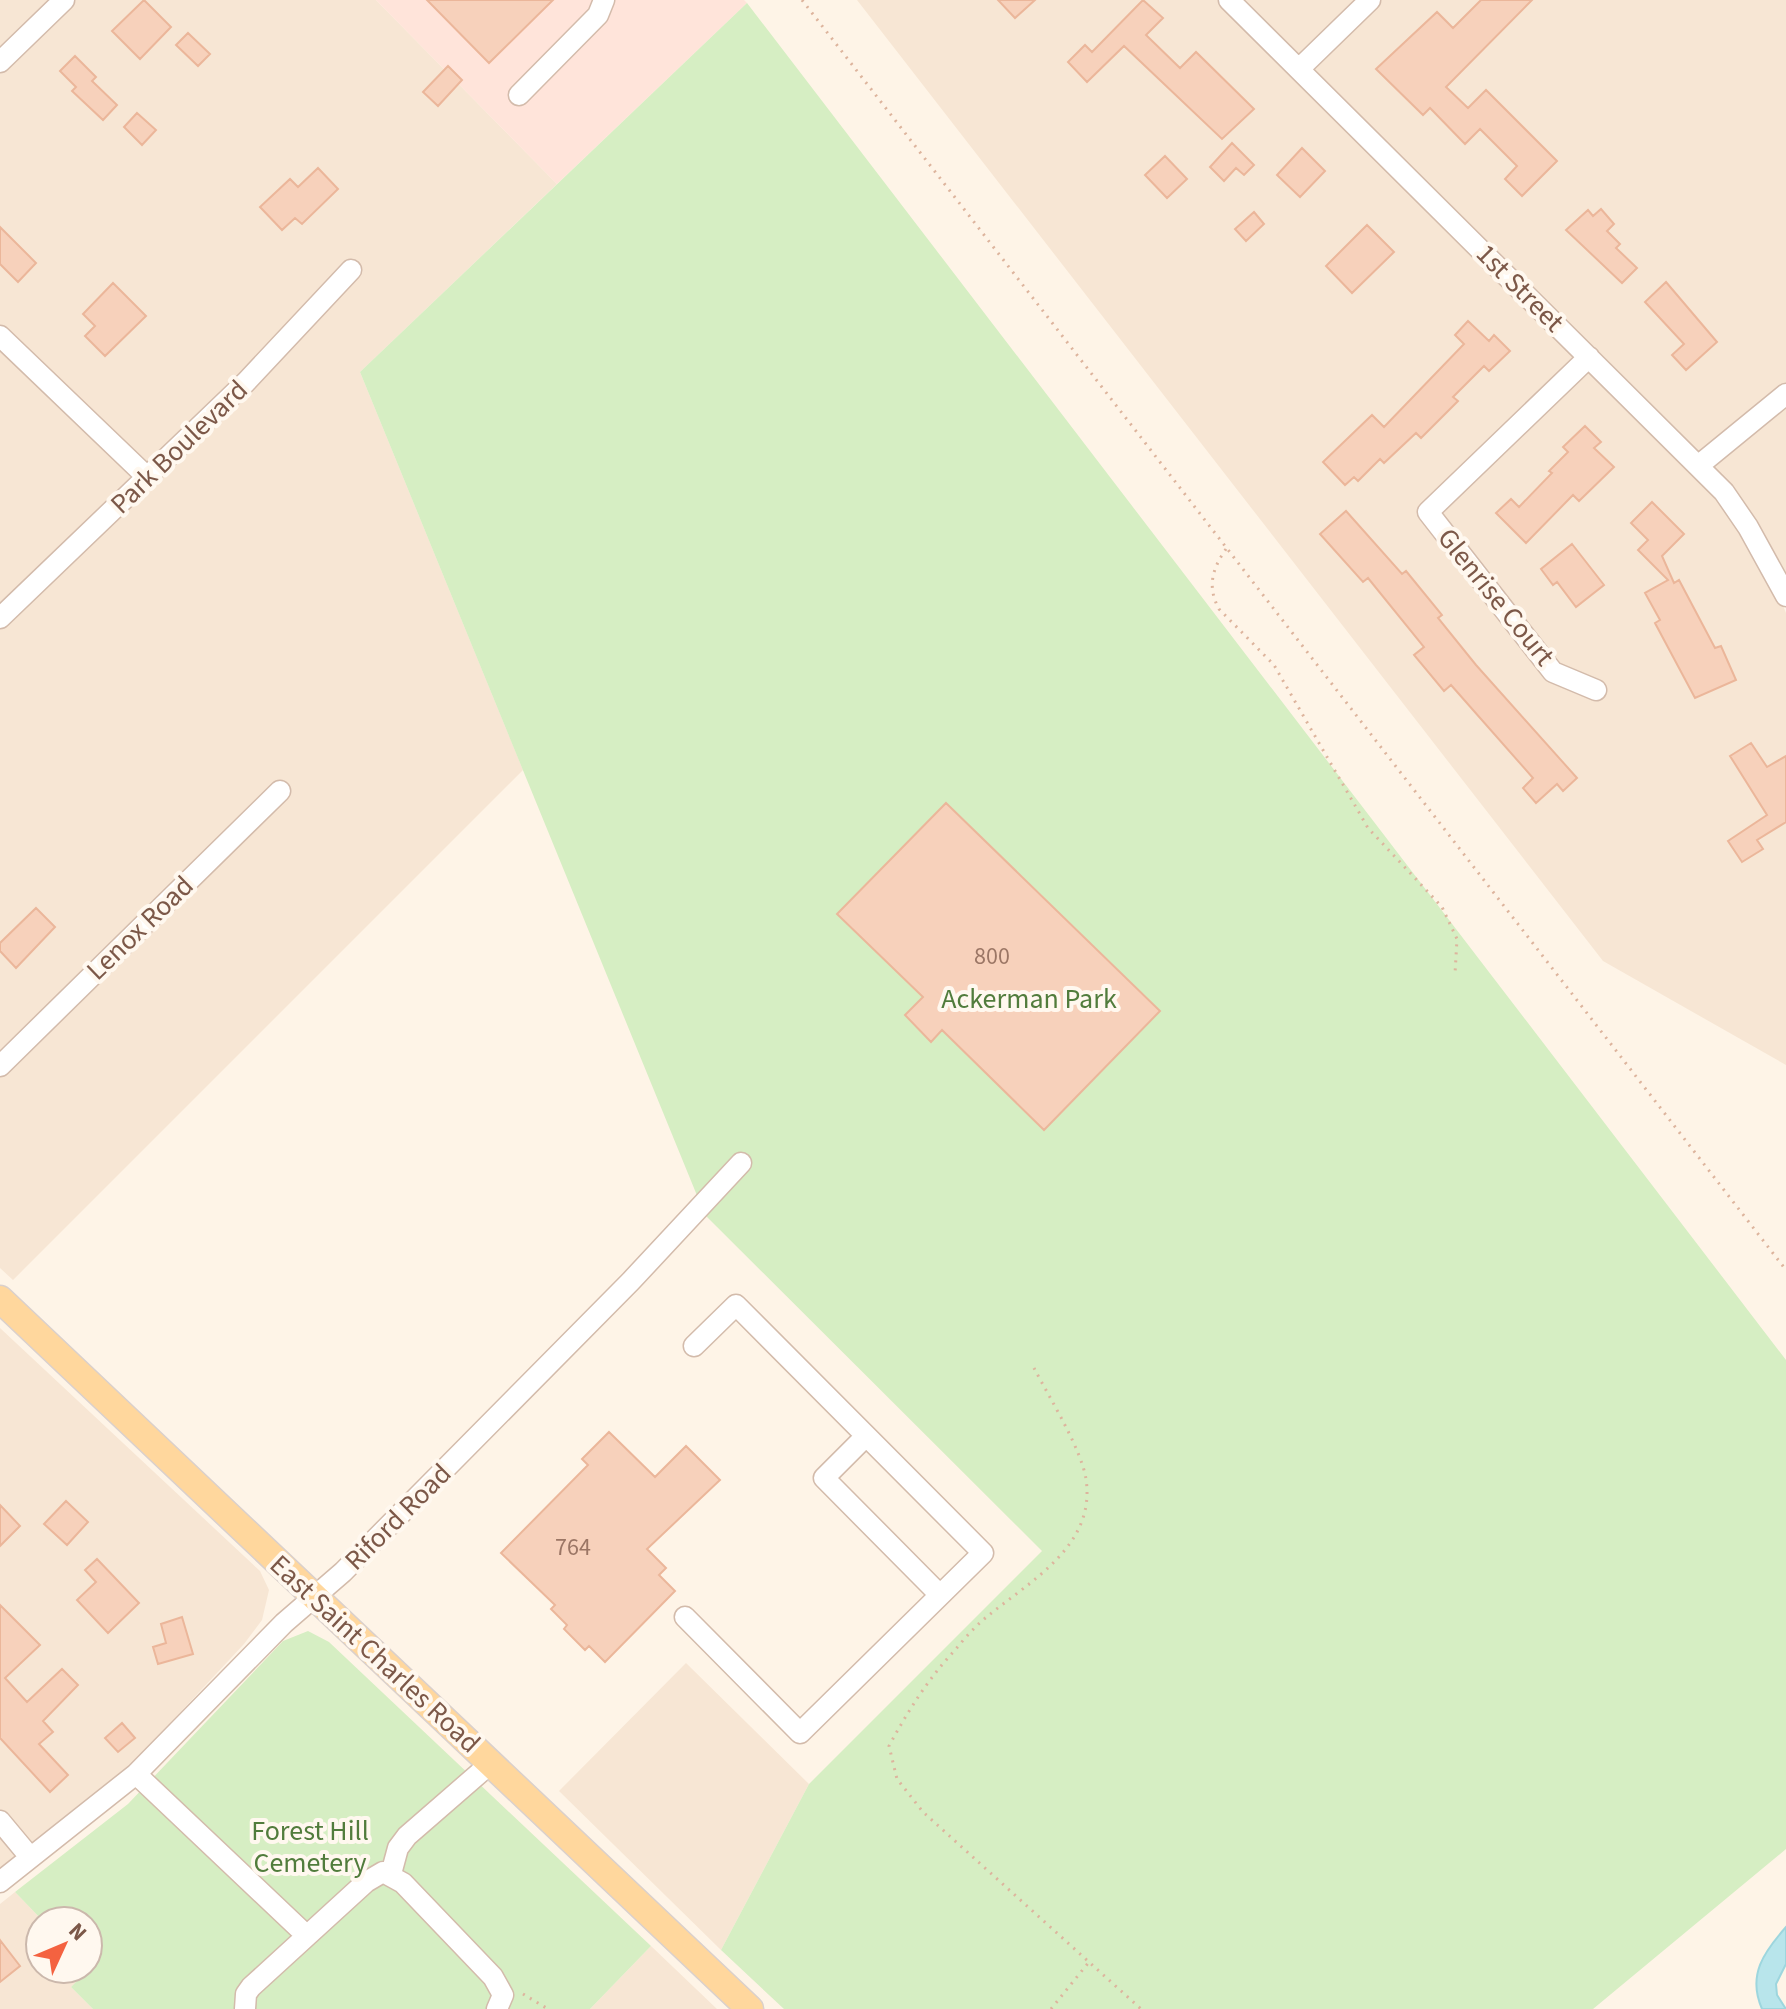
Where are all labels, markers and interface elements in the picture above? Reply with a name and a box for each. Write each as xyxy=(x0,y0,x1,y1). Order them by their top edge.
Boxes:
street label: 1st Street xyxy=(1467,235,1574,342)
street label: Park Boulevard xyxy=(101,371,257,523)
street label: Glenrise Court xyxy=(1428,520,1564,675)
street label: Lenox Road xyxy=(77,867,203,989)
house number: 800 xyxy=(974,939,1010,974)
park label: Ackerman Park xyxy=(941,979,1117,1019)
street label: Riford Road xyxy=(336,1455,460,1579)
house number: 764 xyxy=(555,1530,591,1565)
street label: East Saint Charles Road xyxy=(261,1546,489,1762)
park label: Forest Hill Cemetery xyxy=(251,1811,369,1883)
north arrow xyxy=(24,1905,104,1985)
text: N xyxy=(61,1915,94,1948)

